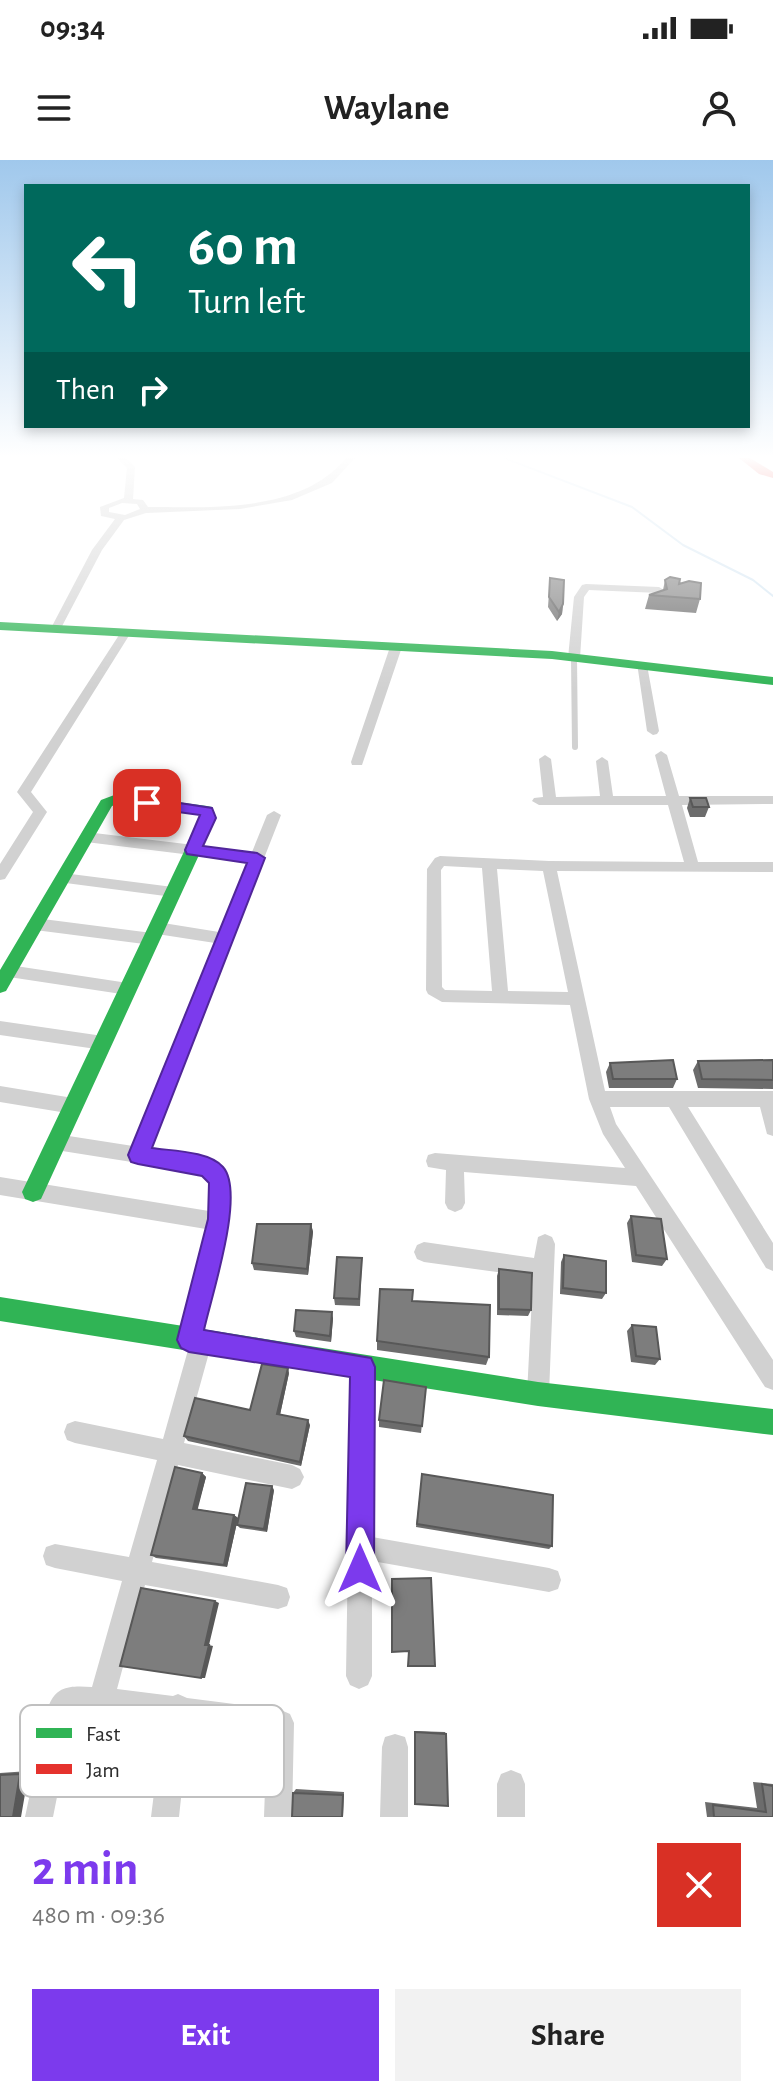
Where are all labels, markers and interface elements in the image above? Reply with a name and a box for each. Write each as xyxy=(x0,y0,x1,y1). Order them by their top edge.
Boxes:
text: 09:34 xyxy=(40,13,105,43)
icon: menu xyxy=(32,86,76,130)
icon: person xyxy=(697,86,741,130)
text: Waylane xyxy=(323,90,450,126)
icon: left xyxy=(56,216,160,320)
text: 60 m xyxy=(188,219,298,275)
text: Turn left xyxy=(188,284,305,320)
icon: right xyxy=(131,368,175,412)
text: Then xyxy=(56,375,115,405)
pin xyxy=(113,769,181,837)
icon: arrive xyxy=(125,781,169,825)
position arrow xyxy=(318,1527,402,1611)
legend xyxy=(20,1705,284,1797)
text: Fast xyxy=(86,1723,120,1745)
text: Jam xyxy=(86,1759,120,1781)
button: close xyxy=(657,1843,741,1927)
text: 2 min xyxy=(32,1846,139,1894)
text: 480 m · 09:36 xyxy=(32,1902,165,1928)
button: Exit xyxy=(32,1989,379,2081)
button: Share xyxy=(395,1989,741,2081)

